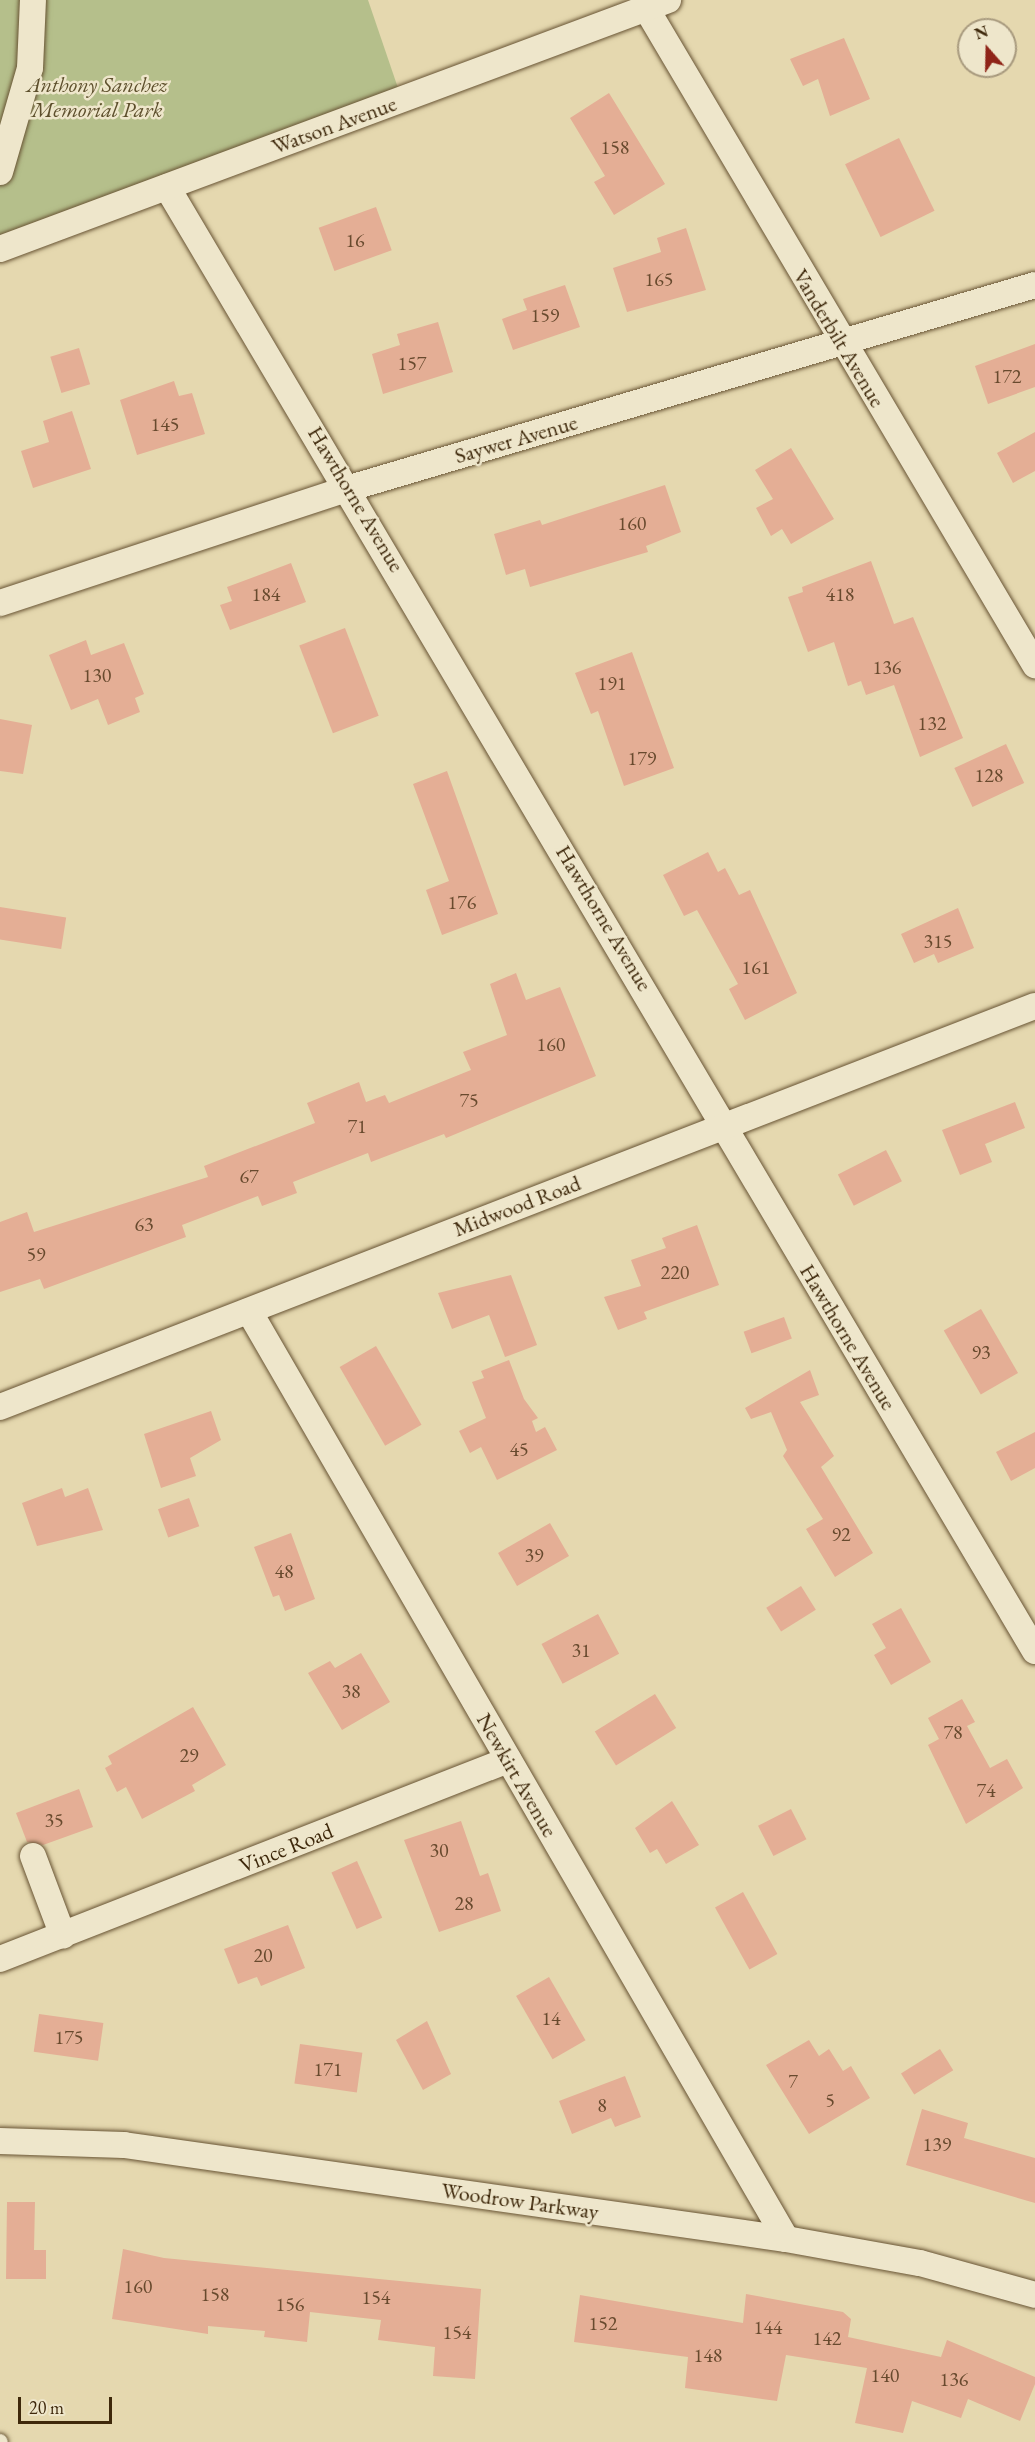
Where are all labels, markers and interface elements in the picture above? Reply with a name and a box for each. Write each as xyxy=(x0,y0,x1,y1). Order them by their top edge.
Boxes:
north arrow xyxy=(957,18,1017,78)
text: N xyxy=(972,20,991,45)
park label: Anthony Sanchez Memorial Park xyxy=(26,71,168,122)
street label: Watson Avenue xyxy=(268,90,400,160)
house number: 158 xyxy=(601,135,629,159)
house number: 16 xyxy=(345,228,365,252)
street label: Vanderbilt Avenue xyxy=(787,264,891,412)
house number: 165 xyxy=(645,267,673,291)
house number: 159 xyxy=(531,303,559,327)
house number: 157 xyxy=(398,351,426,375)
house number: 172 xyxy=(993,364,1021,388)
street label: Saywer Avenue xyxy=(452,409,580,469)
house number: 145 xyxy=(151,412,179,436)
street label: Hawthorne Avenue xyxy=(302,421,410,577)
house number: 160 xyxy=(618,511,646,535)
house number: 184 xyxy=(252,582,280,606)
house number: 418 xyxy=(826,582,854,606)
house number: 136 xyxy=(873,655,901,679)
house number: 130 xyxy=(83,663,111,687)
house number: 191 xyxy=(598,671,626,695)
house number: 132 xyxy=(918,711,946,735)
house number: 179 xyxy=(628,746,656,770)
house number: 128 xyxy=(975,763,1003,787)
street label: Hawthorne Avenue xyxy=(550,840,658,996)
house number: 176 xyxy=(448,890,476,914)
house number: 315 xyxy=(924,929,952,953)
house number: 161 xyxy=(742,955,770,979)
house number: 160 xyxy=(537,1032,565,1056)
house number: 75 xyxy=(459,1088,479,1112)
house number: 71 xyxy=(347,1114,367,1138)
house number: 67 xyxy=(239,1164,259,1188)
street label: Midwood Road xyxy=(450,1170,584,1242)
house number: 63 xyxy=(134,1212,154,1236)
house number: 59 xyxy=(26,1242,46,1266)
street label: Hawthorne Avenue xyxy=(794,1259,902,1415)
house number: 220 xyxy=(661,1260,689,1284)
house number: 93 xyxy=(971,1340,991,1364)
house number: 45 xyxy=(509,1437,529,1461)
house number: 92 xyxy=(831,1522,851,1546)
house number: 39 xyxy=(524,1543,544,1567)
house number: 48 xyxy=(274,1559,294,1583)
house number: 31 xyxy=(571,1638,591,1662)
house number: 38 xyxy=(341,1679,361,1703)
street label: Newkirt Avenue xyxy=(471,1708,563,1842)
house number: 78 xyxy=(943,1720,963,1744)
house number: 29 xyxy=(179,1743,199,1767)
house number: 74 xyxy=(976,1778,996,1802)
house number: 35 xyxy=(44,1808,64,1832)
street label: Vince Road xyxy=(235,1817,337,1879)
house number: 30 xyxy=(429,1838,449,1862)
house number: 28 xyxy=(454,1891,474,1915)
house number: 20 xyxy=(253,1943,273,1967)
house number: 14 xyxy=(541,2006,561,2030)
house number: 175 xyxy=(55,2025,83,2049)
house number: 171 xyxy=(314,2057,342,2081)
house number: 7 xyxy=(788,2069,798,2093)
house number: 5 xyxy=(825,2088,835,2112)
house number: 8 xyxy=(597,2093,607,2117)
house number: 139 xyxy=(923,2132,951,2156)
street label: Woodrow Parkway xyxy=(440,2177,600,2225)
house number: 160 xyxy=(124,2274,152,2298)
house number: 158 xyxy=(201,2282,229,2306)
house number: 154 xyxy=(362,2285,390,2309)
house number: 156 xyxy=(276,2292,304,2316)
house number: 152 xyxy=(589,2311,617,2335)
house number: 144 xyxy=(754,2315,782,2339)
house number: 154 xyxy=(443,2320,471,2344)
house number: 142 xyxy=(813,2326,841,2350)
house number: 148 xyxy=(694,2343,722,2367)
house number: 140 xyxy=(871,2363,899,2387)
house number: 136 xyxy=(940,2367,968,2391)
scale bar xyxy=(21,2385,116,2423)
text: 20 m xyxy=(29,2396,64,2419)

